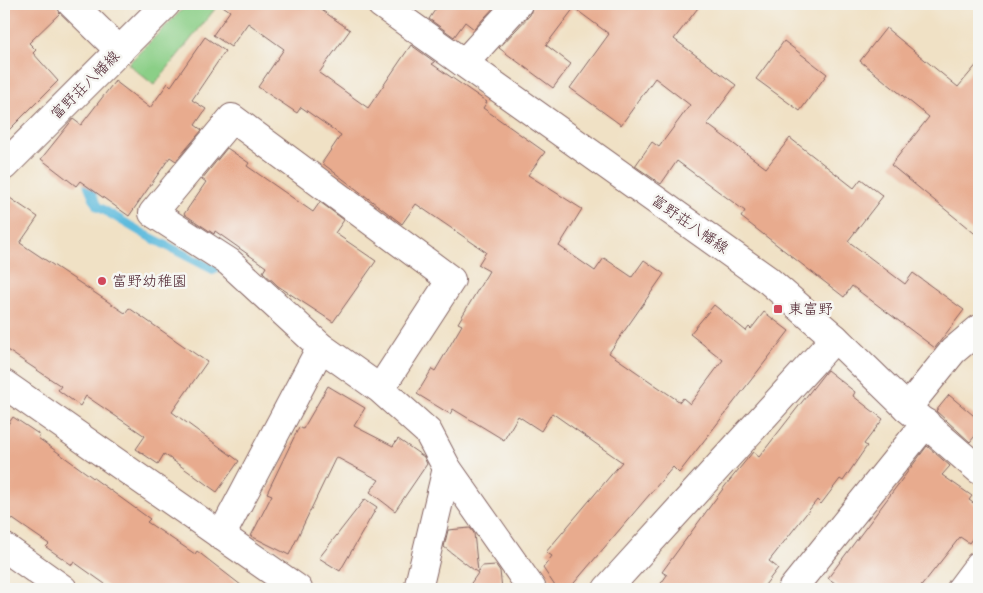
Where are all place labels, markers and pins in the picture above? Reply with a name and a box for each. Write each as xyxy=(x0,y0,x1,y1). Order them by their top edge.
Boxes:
place label: 富野幼稚園 xyxy=(112,268,187,294)
marker: 富野幼稚園 xyxy=(96,275,108,287)
place label: 東富野 xyxy=(788,296,833,322)
marker: 東富野 xyxy=(772,303,784,315)

